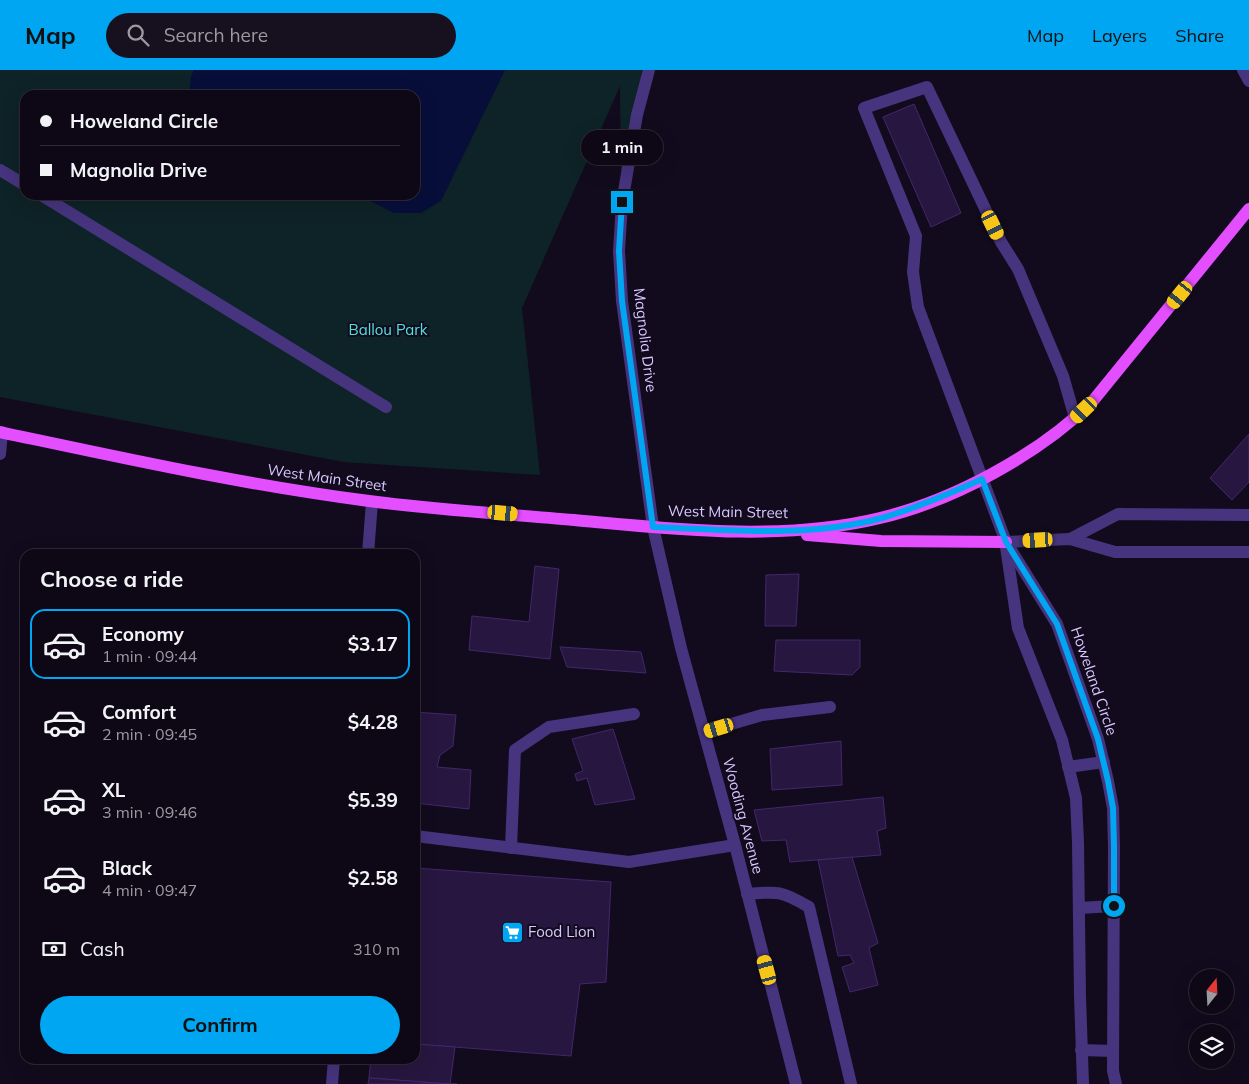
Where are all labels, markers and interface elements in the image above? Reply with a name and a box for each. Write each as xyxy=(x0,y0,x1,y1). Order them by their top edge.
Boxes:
search box xyxy=(106,13,456,58)
text: Map xyxy=(25,20,76,50)
icon: search xyxy=(124,21,152,49)
text: Search here xyxy=(164,23,268,47)
text: Map xyxy=(1027,24,1064,47)
text: Layers xyxy=(1092,24,1147,47)
text: Share xyxy=(1175,24,1224,47)
text: Howeland Circle xyxy=(70,109,218,133)
callout: 1 min xyxy=(581,129,663,164)
text: 1 min xyxy=(601,137,643,157)
text: Magnolia Drive xyxy=(70,158,207,182)
route end xyxy=(611,191,633,213)
car xyxy=(979,208,1006,242)
car xyxy=(1164,279,1195,311)
street label: Magnolia Drive xyxy=(630,287,661,393)
park label: Ballou Park xyxy=(348,320,428,339)
car xyxy=(1068,394,1100,426)
street label: West Main Street xyxy=(266,460,388,495)
street label: West Main Street xyxy=(668,501,788,522)
car xyxy=(487,504,518,522)
car xyxy=(1022,532,1053,548)
text: Choose a ride xyxy=(40,565,183,593)
icon: car xyxy=(42,622,87,667)
text: Economy xyxy=(102,622,184,646)
street label: Howeland Circle xyxy=(1067,624,1122,738)
text: $3.17 xyxy=(348,632,398,656)
text: 1 min · 09:44 xyxy=(102,646,197,666)
icon: car xyxy=(42,700,87,745)
text: Comfort xyxy=(102,700,176,724)
text: $4.28 xyxy=(348,710,398,734)
car xyxy=(702,716,735,740)
text: 2 min · 09:45 xyxy=(102,724,197,744)
street label: Wooding Avenue xyxy=(719,756,768,876)
icon: car xyxy=(42,778,87,823)
text: XL xyxy=(102,778,125,802)
text: $5.39 xyxy=(348,788,398,812)
text: 3 min · 09:46 xyxy=(102,802,197,822)
icon: car xyxy=(42,856,87,901)
text: Black xyxy=(102,856,152,880)
text: $2.58 xyxy=(348,866,398,890)
text: 4 min · 09:47 xyxy=(102,880,197,900)
route start xyxy=(1103,895,1125,917)
supermarket icon: Food Lion xyxy=(500,920,524,944)
place label: Food Lion xyxy=(528,922,595,941)
icon: cash xyxy=(40,935,68,963)
text: Cash xyxy=(80,937,125,961)
text: 310 m xyxy=(353,939,400,959)
car xyxy=(755,954,778,986)
north arrow xyxy=(1189,969,1234,1014)
map controls xyxy=(1189,969,1234,1069)
button: Confirm xyxy=(40,996,400,1054)
button: layers xyxy=(1189,1024,1234,1069)

